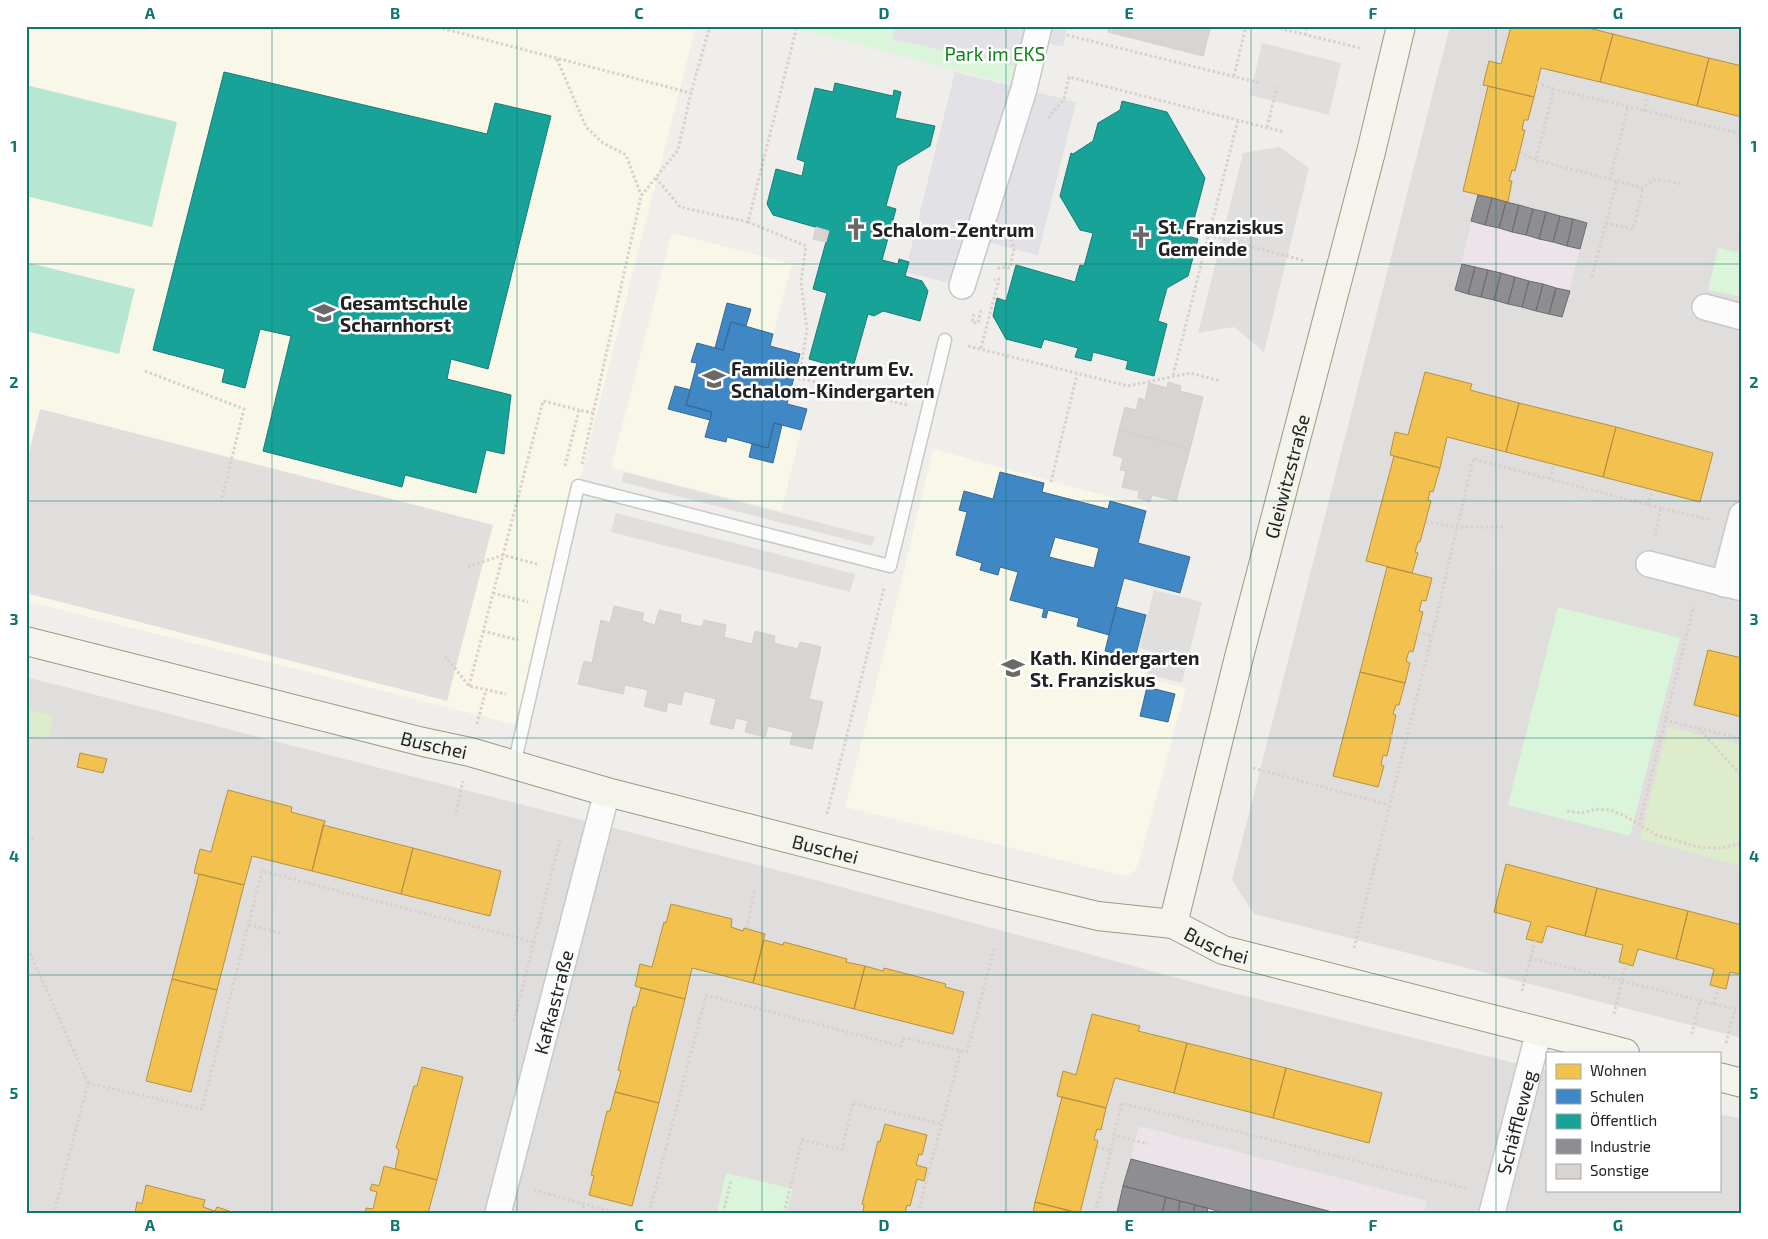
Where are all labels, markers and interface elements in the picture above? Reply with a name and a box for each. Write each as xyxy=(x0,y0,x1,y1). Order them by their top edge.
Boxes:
text: A xyxy=(145,3,156,22)
text: B xyxy=(390,3,400,22)
text: C xyxy=(634,3,644,22)
text: D xyxy=(879,3,890,22)
text: E xyxy=(1124,3,1134,22)
text: F xyxy=(1369,3,1378,22)
text: G xyxy=(1613,3,1623,22)
park label: Park im EKS xyxy=(944,42,1046,65)
text: 1 xyxy=(11,136,17,155)
text: 1 xyxy=(1751,136,1757,155)
place label: St. Franziskus Gemeinde xyxy=(1158,215,1284,260)
church icon: Schalom-Zentrum xyxy=(843,216,869,242)
place label: Schalom-Zentrum xyxy=(872,218,1034,241)
church icon: St. Franziskus Gemeinde xyxy=(1128,224,1154,250)
place label: Gesamtschule Scharnhorst xyxy=(340,291,468,336)
school or university icon: Gesamtschule Scharnhorst xyxy=(311,300,337,326)
place label: Familienzentrum Ev. Schalom-Kindergarten xyxy=(731,357,935,402)
school or university icon: Familienzentrum Ev. Schalom-Kindergarten xyxy=(701,366,727,392)
text: 2 xyxy=(9,372,19,391)
text: 2 xyxy=(1749,372,1759,391)
street label: Gleiwitzstraße xyxy=(1259,411,1314,541)
text: 3 xyxy=(9,609,19,628)
text: 3 xyxy=(1749,609,1759,628)
place label: Kath. Kindergarten St. Franziskus xyxy=(1030,646,1200,691)
school or university icon: Kath. Kindergarten St. Franziskus xyxy=(1000,655,1026,681)
street label: Buschei xyxy=(398,725,470,763)
street label: Buschei xyxy=(790,829,861,868)
text: 4 xyxy=(9,846,19,865)
text: 4 xyxy=(1749,846,1759,865)
street label: Buschei xyxy=(1181,921,1251,968)
street label: Kafkastraße xyxy=(528,947,577,1057)
legend xyxy=(1546,1052,1720,1192)
text: Wohnen xyxy=(1590,1061,1647,1079)
street label: Schäffleweg xyxy=(1491,1067,1540,1177)
text: 5 xyxy=(10,1083,19,1102)
text: 5 xyxy=(1750,1083,1759,1102)
text: Schulen xyxy=(1590,1087,1644,1105)
text: Öffentlich xyxy=(1590,1111,1657,1129)
text: Industrie xyxy=(1590,1137,1651,1155)
text: Sonstige xyxy=(1590,1161,1649,1179)
text: A xyxy=(145,1215,156,1234)
text: B xyxy=(390,1215,400,1234)
text: C xyxy=(634,1215,644,1234)
text: D xyxy=(879,1215,890,1234)
text: E xyxy=(1124,1215,1134,1234)
text: F xyxy=(1369,1215,1378,1234)
text: G xyxy=(1613,1215,1623,1234)

